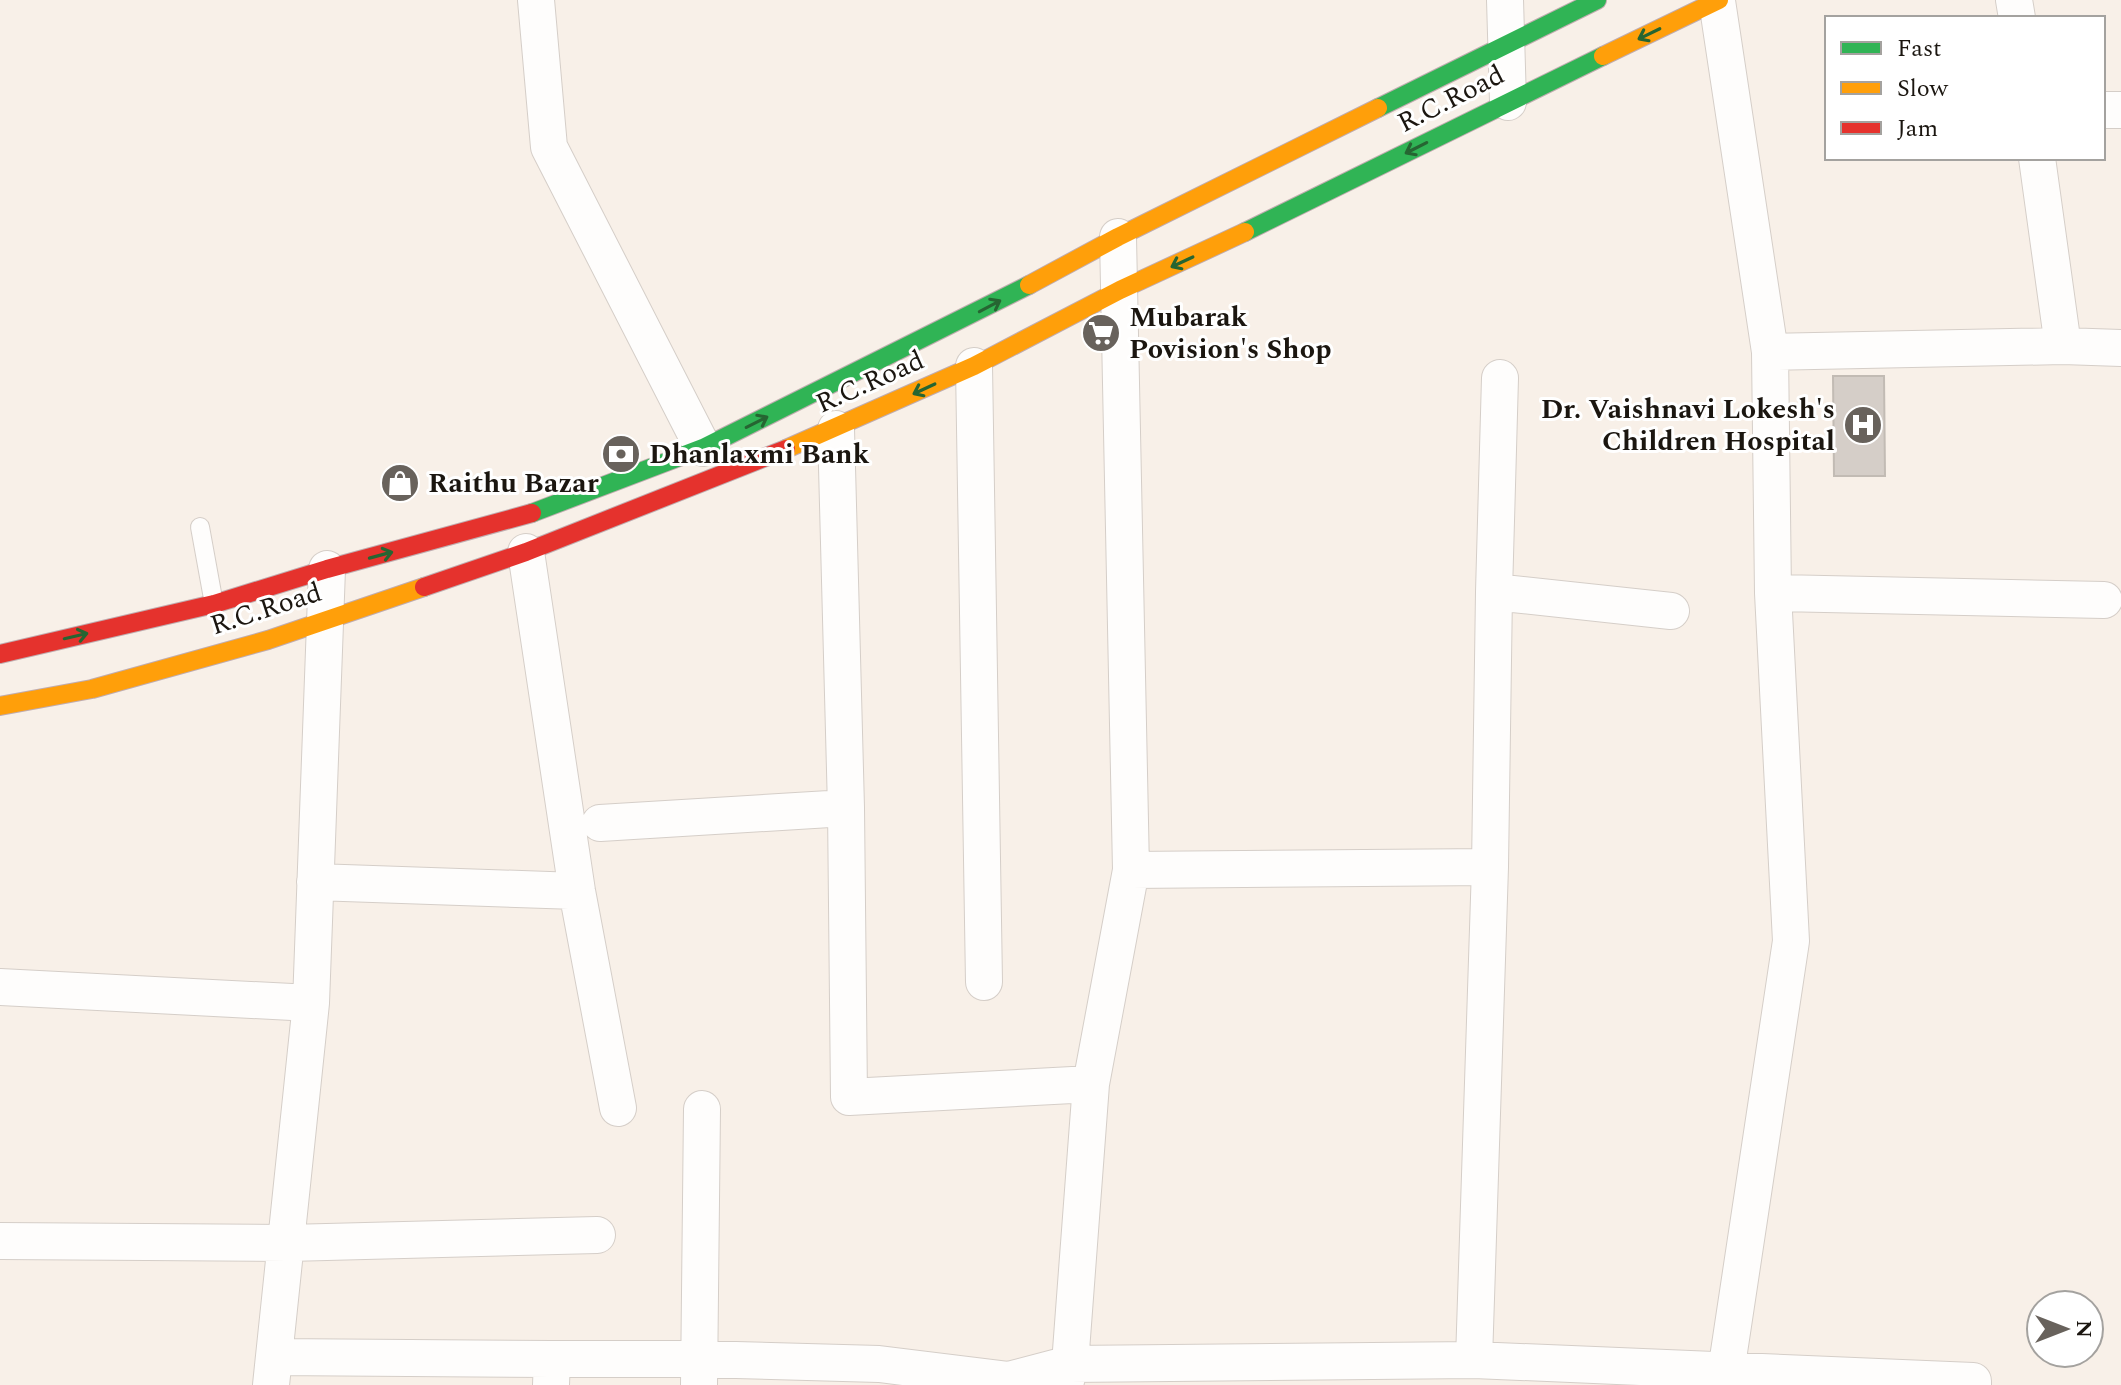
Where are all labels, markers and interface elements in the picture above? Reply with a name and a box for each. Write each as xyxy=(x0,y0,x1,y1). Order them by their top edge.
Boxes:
legend xyxy=(1825,16,2105,160)
one-way arrow xyxy=(1638,27,1662,42)
text: Fast xyxy=(1897,31,1942,67)
street label: R.C.Road xyxy=(1390,54,1512,144)
text: Slow xyxy=(1897,71,1949,107)
text: Jam xyxy=(1897,111,1938,147)
one-way arrow xyxy=(1404,141,1428,157)
one-way arrow xyxy=(1170,255,1194,270)
place label: Mubarak Povision's Shop xyxy=(1129,296,1331,371)
one-way arrow xyxy=(978,297,1001,313)
supermarket icon: Mubarak Povision's Shop xyxy=(1080,312,1122,354)
street label: R.C.Road xyxy=(809,339,931,425)
one-way arrow xyxy=(912,382,936,397)
place label: Dr. Vaishnavi Lokesh's Children Hospital xyxy=(1541,388,1835,463)
hospital icon: Dr. Vaishnavi Lokesh's Children Hospital xyxy=(1842,404,1884,446)
one-way arrow xyxy=(745,413,769,429)
bank icon: Dhanlaxmi Bank xyxy=(600,433,642,475)
place label: Dhanlaxmi Bank xyxy=(649,433,870,476)
shop icon: Raithu Bazar xyxy=(379,462,421,504)
place label: Raithu Bazar xyxy=(428,462,599,505)
one-way arrow xyxy=(368,546,394,561)
street label: R.C.Road xyxy=(205,571,327,647)
one-way arrow xyxy=(63,628,88,643)
north arrow xyxy=(2025,1289,2105,1369)
text: N xyxy=(2067,1320,2100,1338)

